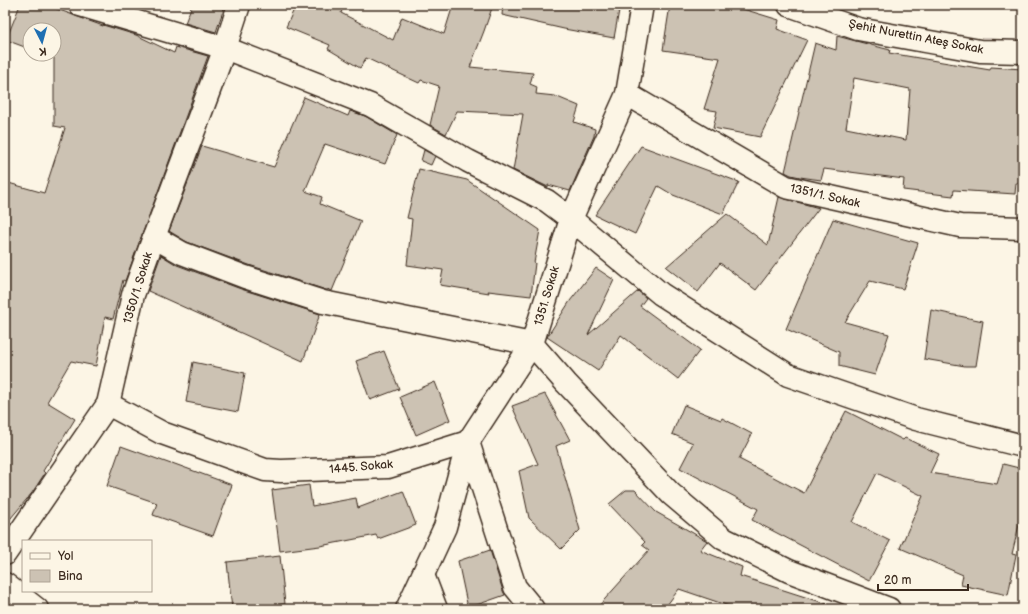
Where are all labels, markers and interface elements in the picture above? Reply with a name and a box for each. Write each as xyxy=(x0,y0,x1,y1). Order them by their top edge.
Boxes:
street label: Şehit Nurettin Ateş Sokak xyxy=(847,17,985,57)
north arrow xyxy=(22,22,62,62)
text: K xyxy=(38,45,47,58)
street label: 1351/1. Sokak xyxy=(789,181,862,211)
street label: 1350/1. Sokak xyxy=(120,250,156,325)
street label: 1351. Sokak xyxy=(531,264,563,328)
street label: 1445. Sokak xyxy=(328,457,394,477)
legend xyxy=(22,540,152,592)
text: Yol xyxy=(57,549,73,564)
scale bar xyxy=(878,566,968,592)
text: Bina xyxy=(58,569,83,584)
text: 20 m xyxy=(884,573,911,588)

